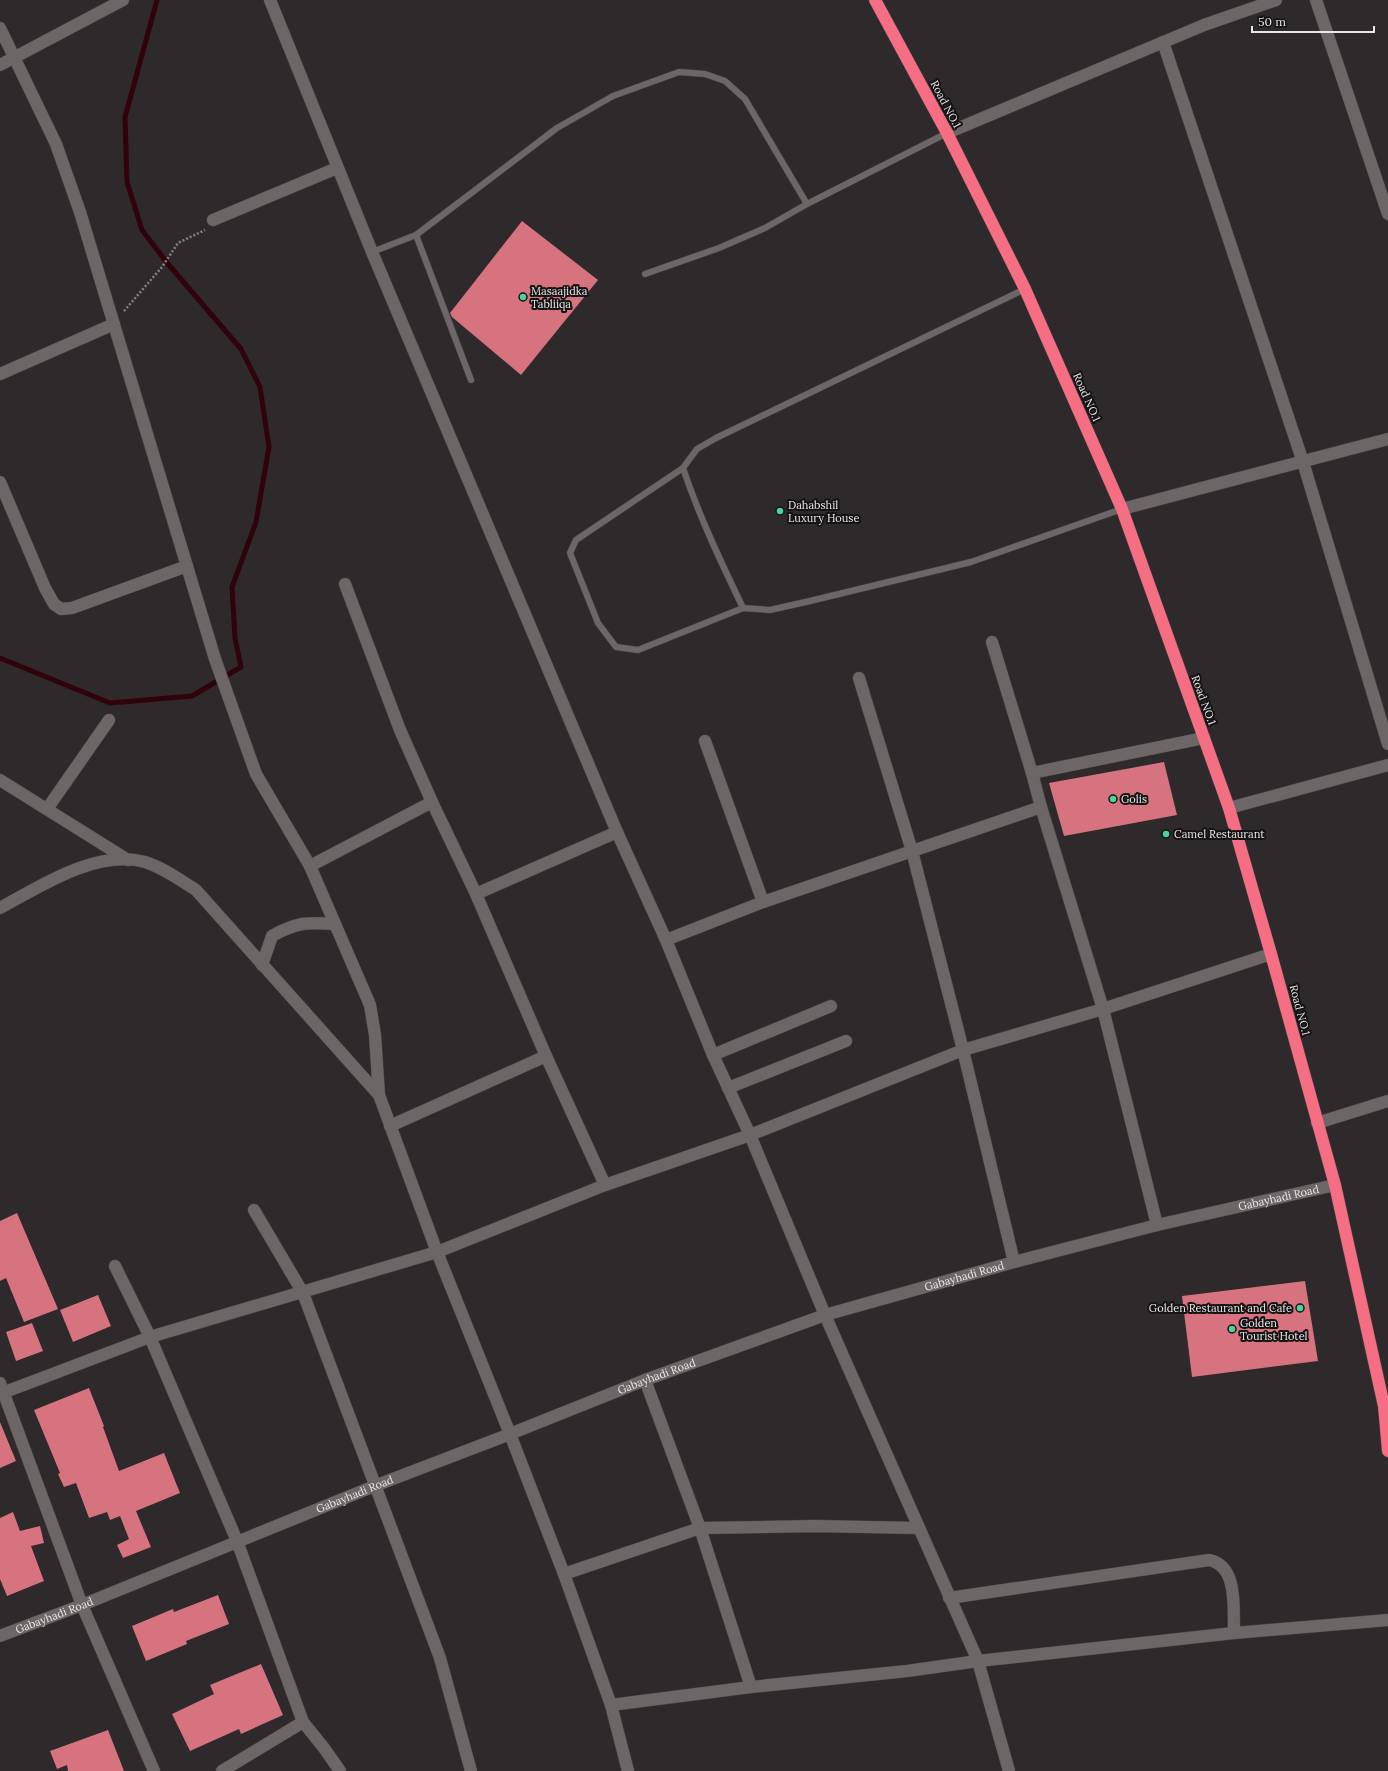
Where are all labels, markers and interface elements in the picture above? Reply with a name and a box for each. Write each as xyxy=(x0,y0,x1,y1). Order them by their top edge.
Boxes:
scale bar xyxy=(1252,8,1374,34)
text: 50 m xyxy=(1258,14,1286,29)
street label: Road NO.1 xyxy=(928,78,964,130)
place label: Masaajidka Tabliiqa xyxy=(531,284,588,311)
marker: Masaajidka Tabliiqa xyxy=(518,292,528,302)
street label: Road NO.1 xyxy=(1070,370,1104,424)
place label: Dahabshil Luxury House xyxy=(788,498,859,525)
marker: Dahabshil Luxury House xyxy=(775,506,785,516)
street label: Road NO.1 xyxy=(1189,673,1219,727)
place label: Golis xyxy=(1121,792,1147,806)
marker: Golis xyxy=(1108,794,1118,804)
place label: Camel Restaurant xyxy=(1174,827,1265,841)
marker: Camel Restaurant xyxy=(1161,829,1171,839)
street label: Road NO.1 xyxy=(1287,983,1313,1037)
street label: Gabayhadi Road xyxy=(1237,1182,1321,1214)
street label: Gabayhadi Road xyxy=(923,1258,1006,1294)
place label: Golden Restaurant and Cafe xyxy=(1149,1301,1292,1315)
marker: Golden Restaurant and Cafe xyxy=(1295,1303,1305,1313)
place label: Golden Tourist Hotel xyxy=(1240,1316,1308,1343)
marker: Golden Tourist Hotel xyxy=(1227,1324,1237,1334)
street label: Gabayhadi Road xyxy=(615,1355,698,1397)
street label: Gabayhadi Road xyxy=(314,1472,396,1516)
street label: Gabayhadi Road xyxy=(13,1594,96,1637)

